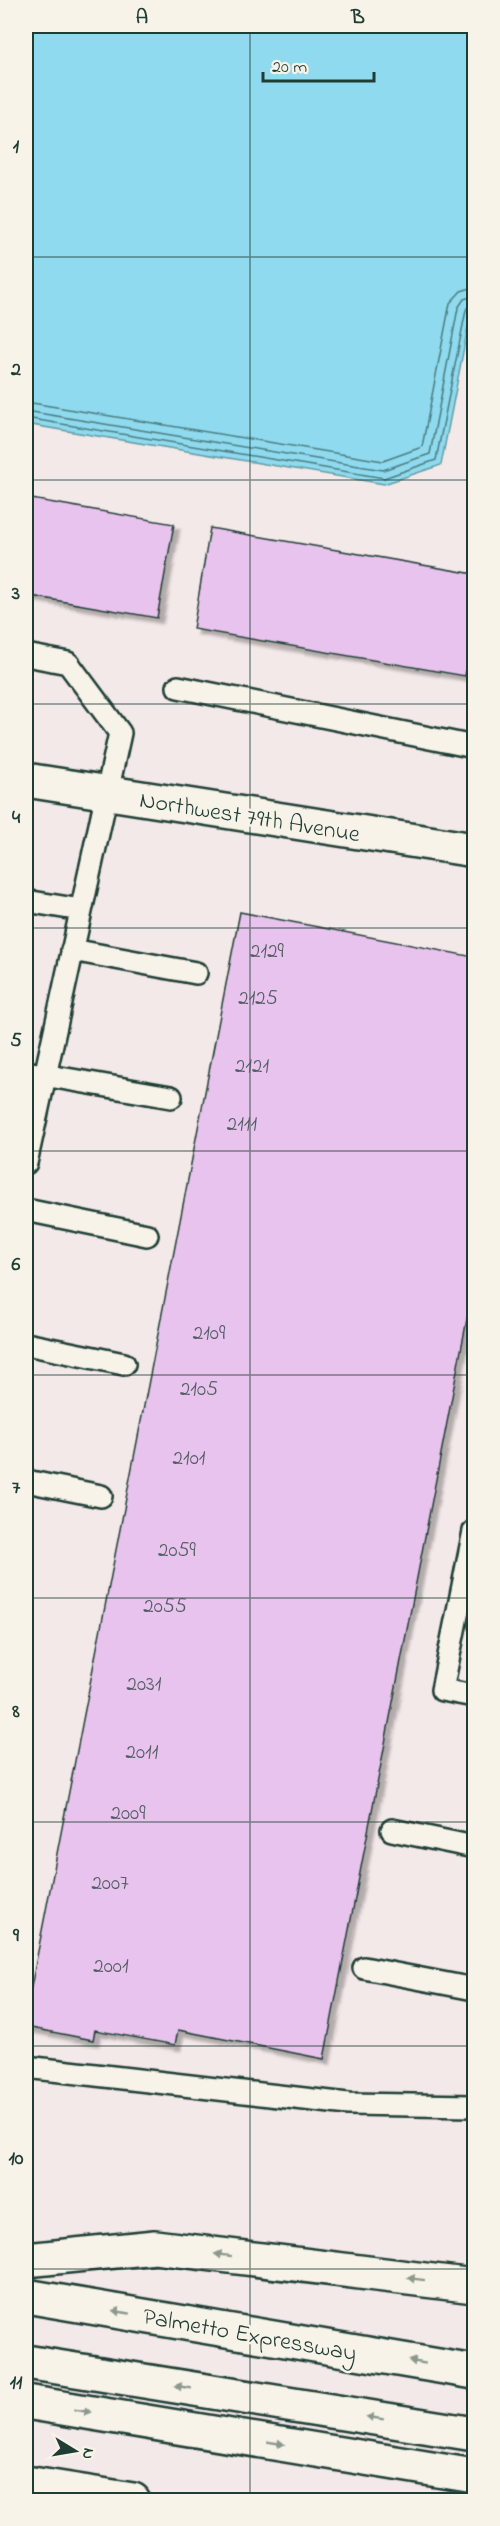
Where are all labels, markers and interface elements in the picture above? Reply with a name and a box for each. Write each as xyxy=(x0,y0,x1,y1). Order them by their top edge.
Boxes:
text: A xyxy=(136,4,148,33)
text: B xyxy=(350,4,365,33)
scale bar xyxy=(263,45,374,83)
text: 20 m xyxy=(272,55,307,81)
text: 1 xyxy=(13,133,20,162)
text: 2 xyxy=(10,356,21,385)
text: 3 xyxy=(11,580,20,609)
street label: Northwest 79th Avenue xyxy=(137,784,363,853)
text: 4 xyxy=(12,804,21,833)
house number: 2129 xyxy=(250,937,285,967)
house number: 2125 xyxy=(238,984,278,1014)
text: 5 xyxy=(10,1027,22,1056)
house number: 2121 xyxy=(235,1052,269,1082)
house number: 2111 xyxy=(227,1110,258,1140)
text: 6 xyxy=(12,1251,21,1280)
house number: 2109 xyxy=(193,1319,226,1349)
house number: 2105 xyxy=(180,1375,218,1405)
house number: 2101 xyxy=(173,1444,206,1474)
text: 7 xyxy=(12,1474,21,1503)
house number: 2059 xyxy=(158,1536,197,1566)
house number: 2055 xyxy=(143,1592,187,1622)
house number: 2031 xyxy=(127,1670,162,1700)
text: 8 xyxy=(11,1698,20,1727)
house number: 2011 xyxy=(126,1738,159,1768)
house number: 2009 xyxy=(111,1799,146,1829)
house number: 2007 xyxy=(91,1869,129,1899)
text: 9 xyxy=(12,1922,20,1951)
house number: 2001 xyxy=(93,1952,129,1982)
text: 10 xyxy=(9,2145,24,2174)
one-way arrow xyxy=(213,2250,232,2260)
one-way arrow xyxy=(407,2274,426,2283)
street label: Palmetto Expressway xyxy=(140,2300,359,2373)
one-way arrow xyxy=(111,2307,130,2316)
one-way arrow xyxy=(407,2358,426,2367)
text: 11 xyxy=(10,2369,23,2398)
one-way arrow xyxy=(173,2383,192,2392)
one-way arrow xyxy=(74,2406,93,2415)
one-way arrow xyxy=(366,2413,385,2422)
north arrow xyxy=(45,2421,105,2481)
one-way arrow xyxy=(266,2438,285,2447)
text: N xyxy=(75,2446,101,2461)

